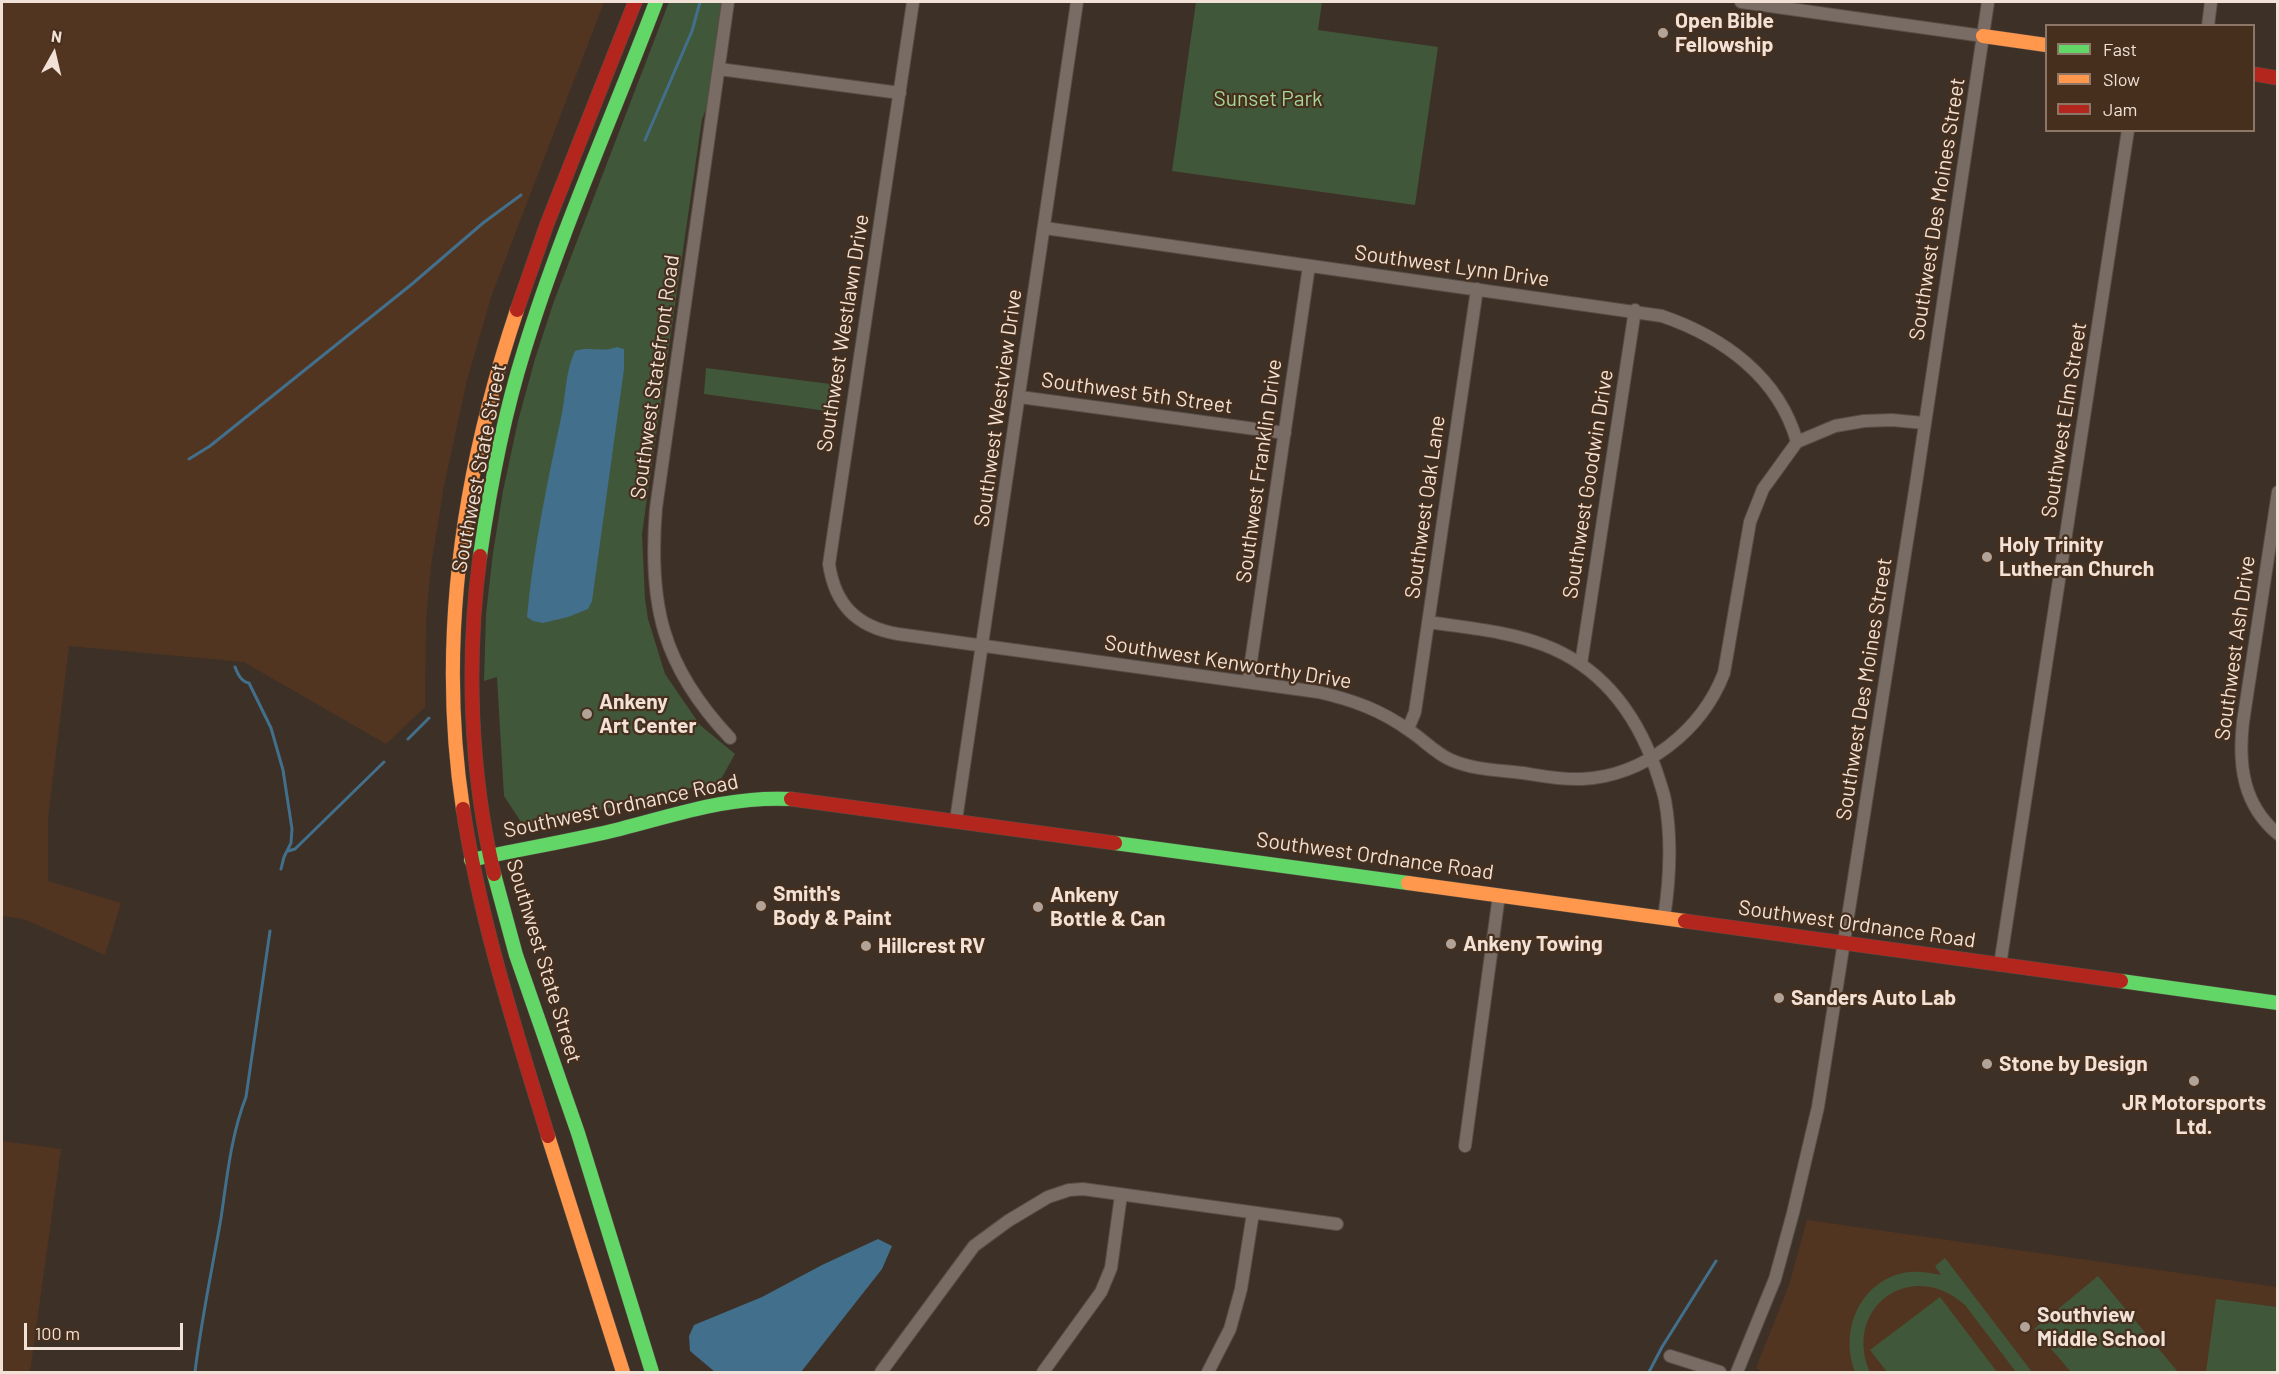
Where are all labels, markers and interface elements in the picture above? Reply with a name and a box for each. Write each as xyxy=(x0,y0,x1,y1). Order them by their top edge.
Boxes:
place label: Open Bible Fellowship xyxy=(1675,8,1774,58)
north arrow xyxy=(24,24,84,84)
legend xyxy=(2045,24,2255,132)
text: N xyxy=(50,26,63,46)
marker: Open Bible Fellowship xyxy=(1656,26,1670,40)
text: Fast xyxy=(2103,38,2137,60)
text: Slow xyxy=(2103,68,2140,90)
street label: Southwest Des Moines Street xyxy=(1904,76,1970,342)
park label: Sunset Park xyxy=(1213,86,1323,112)
text: Jam xyxy=(2103,98,2137,120)
street label: Southwest Westlawn Drive xyxy=(812,212,874,454)
street label: Southwest Lynn Drive xyxy=(1353,240,1551,292)
street label: Southwest Statefront Road xyxy=(625,253,685,501)
street label: Southwest Westview Drive xyxy=(969,287,1027,529)
street label: Southwest Elm Street xyxy=(2036,320,2092,520)
street label: Southwest Franklin Drive xyxy=(1231,357,1287,585)
street label: Southwest State Street xyxy=(446,362,512,574)
street label: Southwest 5th Street xyxy=(1040,367,1234,419)
street label: Southwest Goodwin Drive xyxy=(1557,368,1619,600)
street label: Southwest Oak Lane xyxy=(1400,414,1450,600)
place label: Holy Trinity Lutheran Church xyxy=(1999,532,2154,582)
marker: Holy Trinity Lutheran Church xyxy=(1980,550,1994,564)
street label: Southwest Ash Drive xyxy=(2210,554,2260,742)
street label: Southwest Des Moines Street xyxy=(1831,556,1897,822)
street label: Southwest Kenworthy Drive xyxy=(1103,630,1353,694)
place label: Ankeny Art Center xyxy=(599,689,696,739)
marker: Ankeny Art Center xyxy=(580,707,594,721)
street label: Southwest Ordnance Road xyxy=(501,769,741,843)
street label: Southwest Ordnance Road xyxy=(1255,827,1495,885)
street label: Southwest State Street xyxy=(501,856,587,1066)
place label: Smith's Body & Paint xyxy=(773,881,892,931)
place label: Ankeny Bottle & Can xyxy=(1050,882,1165,932)
street label: Southwest Ordnance Road xyxy=(1737,895,1977,953)
marker: Smith's Body & Paint xyxy=(754,899,768,913)
marker: Ankeny Bottle & Can xyxy=(1031,900,1045,914)
place label: Ankeny Towing xyxy=(1463,931,1603,957)
place label: Hillcrest RV xyxy=(878,933,985,959)
marker: Ankeny Towing xyxy=(1444,937,1458,951)
marker: Hillcrest RV xyxy=(859,939,873,953)
place label: Sanders Auto Lab xyxy=(1791,985,1956,1011)
marker: Sanders Auto Lab xyxy=(1772,991,1786,1005)
place label: Stone by Design xyxy=(1999,1051,2148,1077)
marker: Stone by Design xyxy=(1980,1057,1994,1071)
marker: JR Motorsports Ltd. xyxy=(2187,1074,2201,1088)
place label: JR Motorsports Ltd. xyxy=(2122,1090,2266,1140)
place label: Southview Middle School xyxy=(2037,1302,2166,1352)
scale bar xyxy=(27,1311,186,1349)
marker: Southview Middle School xyxy=(2018,1320,2032,1334)
text: 100 m xyxy=(35,1322,80,1344)

